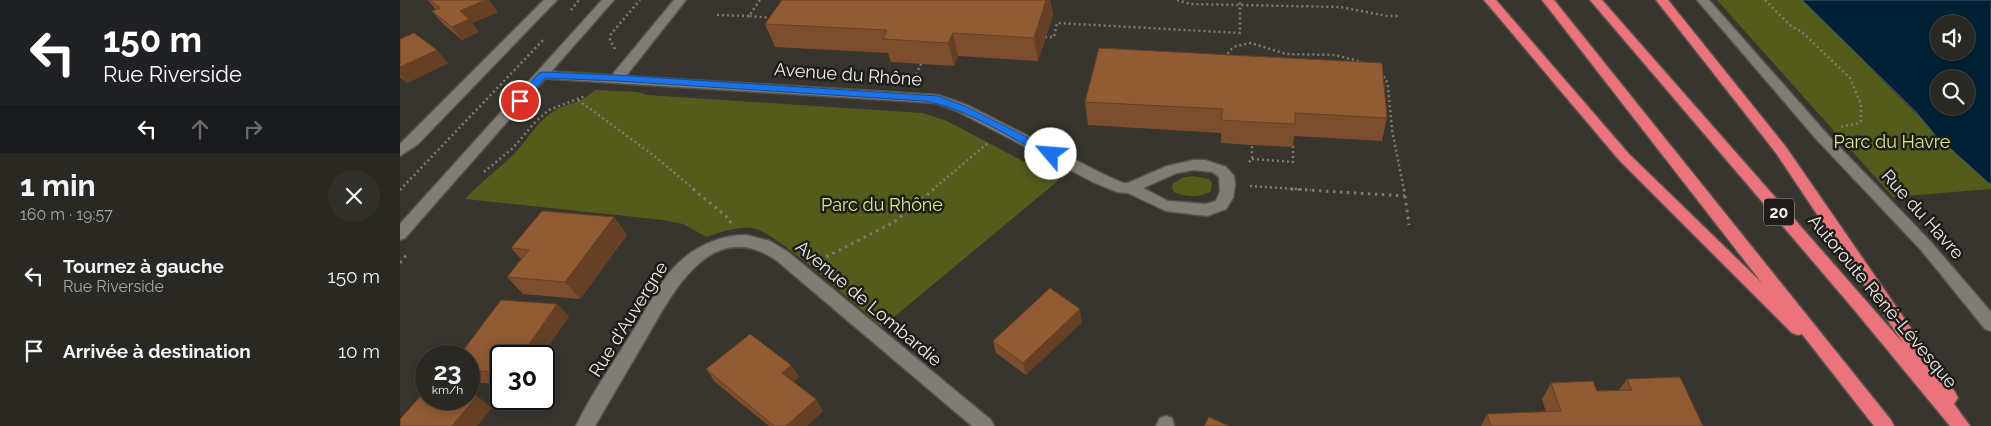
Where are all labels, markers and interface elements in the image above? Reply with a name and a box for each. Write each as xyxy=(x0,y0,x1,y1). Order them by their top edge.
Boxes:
map controls xyxy=(1930,15,1975,115)
button: sound xyxy=(1930,15,1975,60)
text: 150 m xyxy=(103,19,202,60)
icon: left xyxy=(20,20,85,85)
street label: Avenue du Rhône xyxy=(773,58,923,90)
text: Rue Riverside xyxy=(103,61,242,87)
button: search xyxy=(1930,70,1975,115)
pin xyxy=(499,80,541,122)
icon: arrive xyxy=(506,87,534,115)
icon: left xyxy=(133,115,161,143)
icon: ahead xyxy=(186,115,214,143)
icon: right xyxy=(239,115,267,143)
position arrow xyxy=(1024,127,1076,179)
park label: Parc du Havre xyxy=(1834,131,1951,152)
street label: Rue du Havre xyxy=(1877,165,1969,263)
text: 1 min xyxy=(20,168,96,203)
button: close xyxy=(328,170,380,222)
park label: Parc du Rhône xyxy=(821,194,943,215)
road number: 20 xyxy=(1764,198,1794,226)
text: 160 m · 19:57 xyxy=(20,205,113,224)
street label: Autoroute René-Lévesque xyxy=(1804,210,1962,392)
street label: Avenue de Lombardie xyxy=(792,236,947,371)
text: Tournez à gauche xyxy=(63,255,224,277)
street label: Rue d'Auvergne xyxy=(584,257,672,380)
icon: left xyxy=(20,262,48,290)
text: 150 m xyxy=(328,265,380,287)
text: Rue Riverside xyxy=(63,277,164,296)
icon: arrive xyxy=(20,337,48,365)
text: Arrivée à destination xyxy=(63,340,251,362)
text: 10 m xyxy=(338,340,380,362)
speed limit sign: 30 xyxy=(490,345,555,410)
text: 23 xyxy=(433,356,462,386)
text: km/h xyxy=(432,383,463,397)

